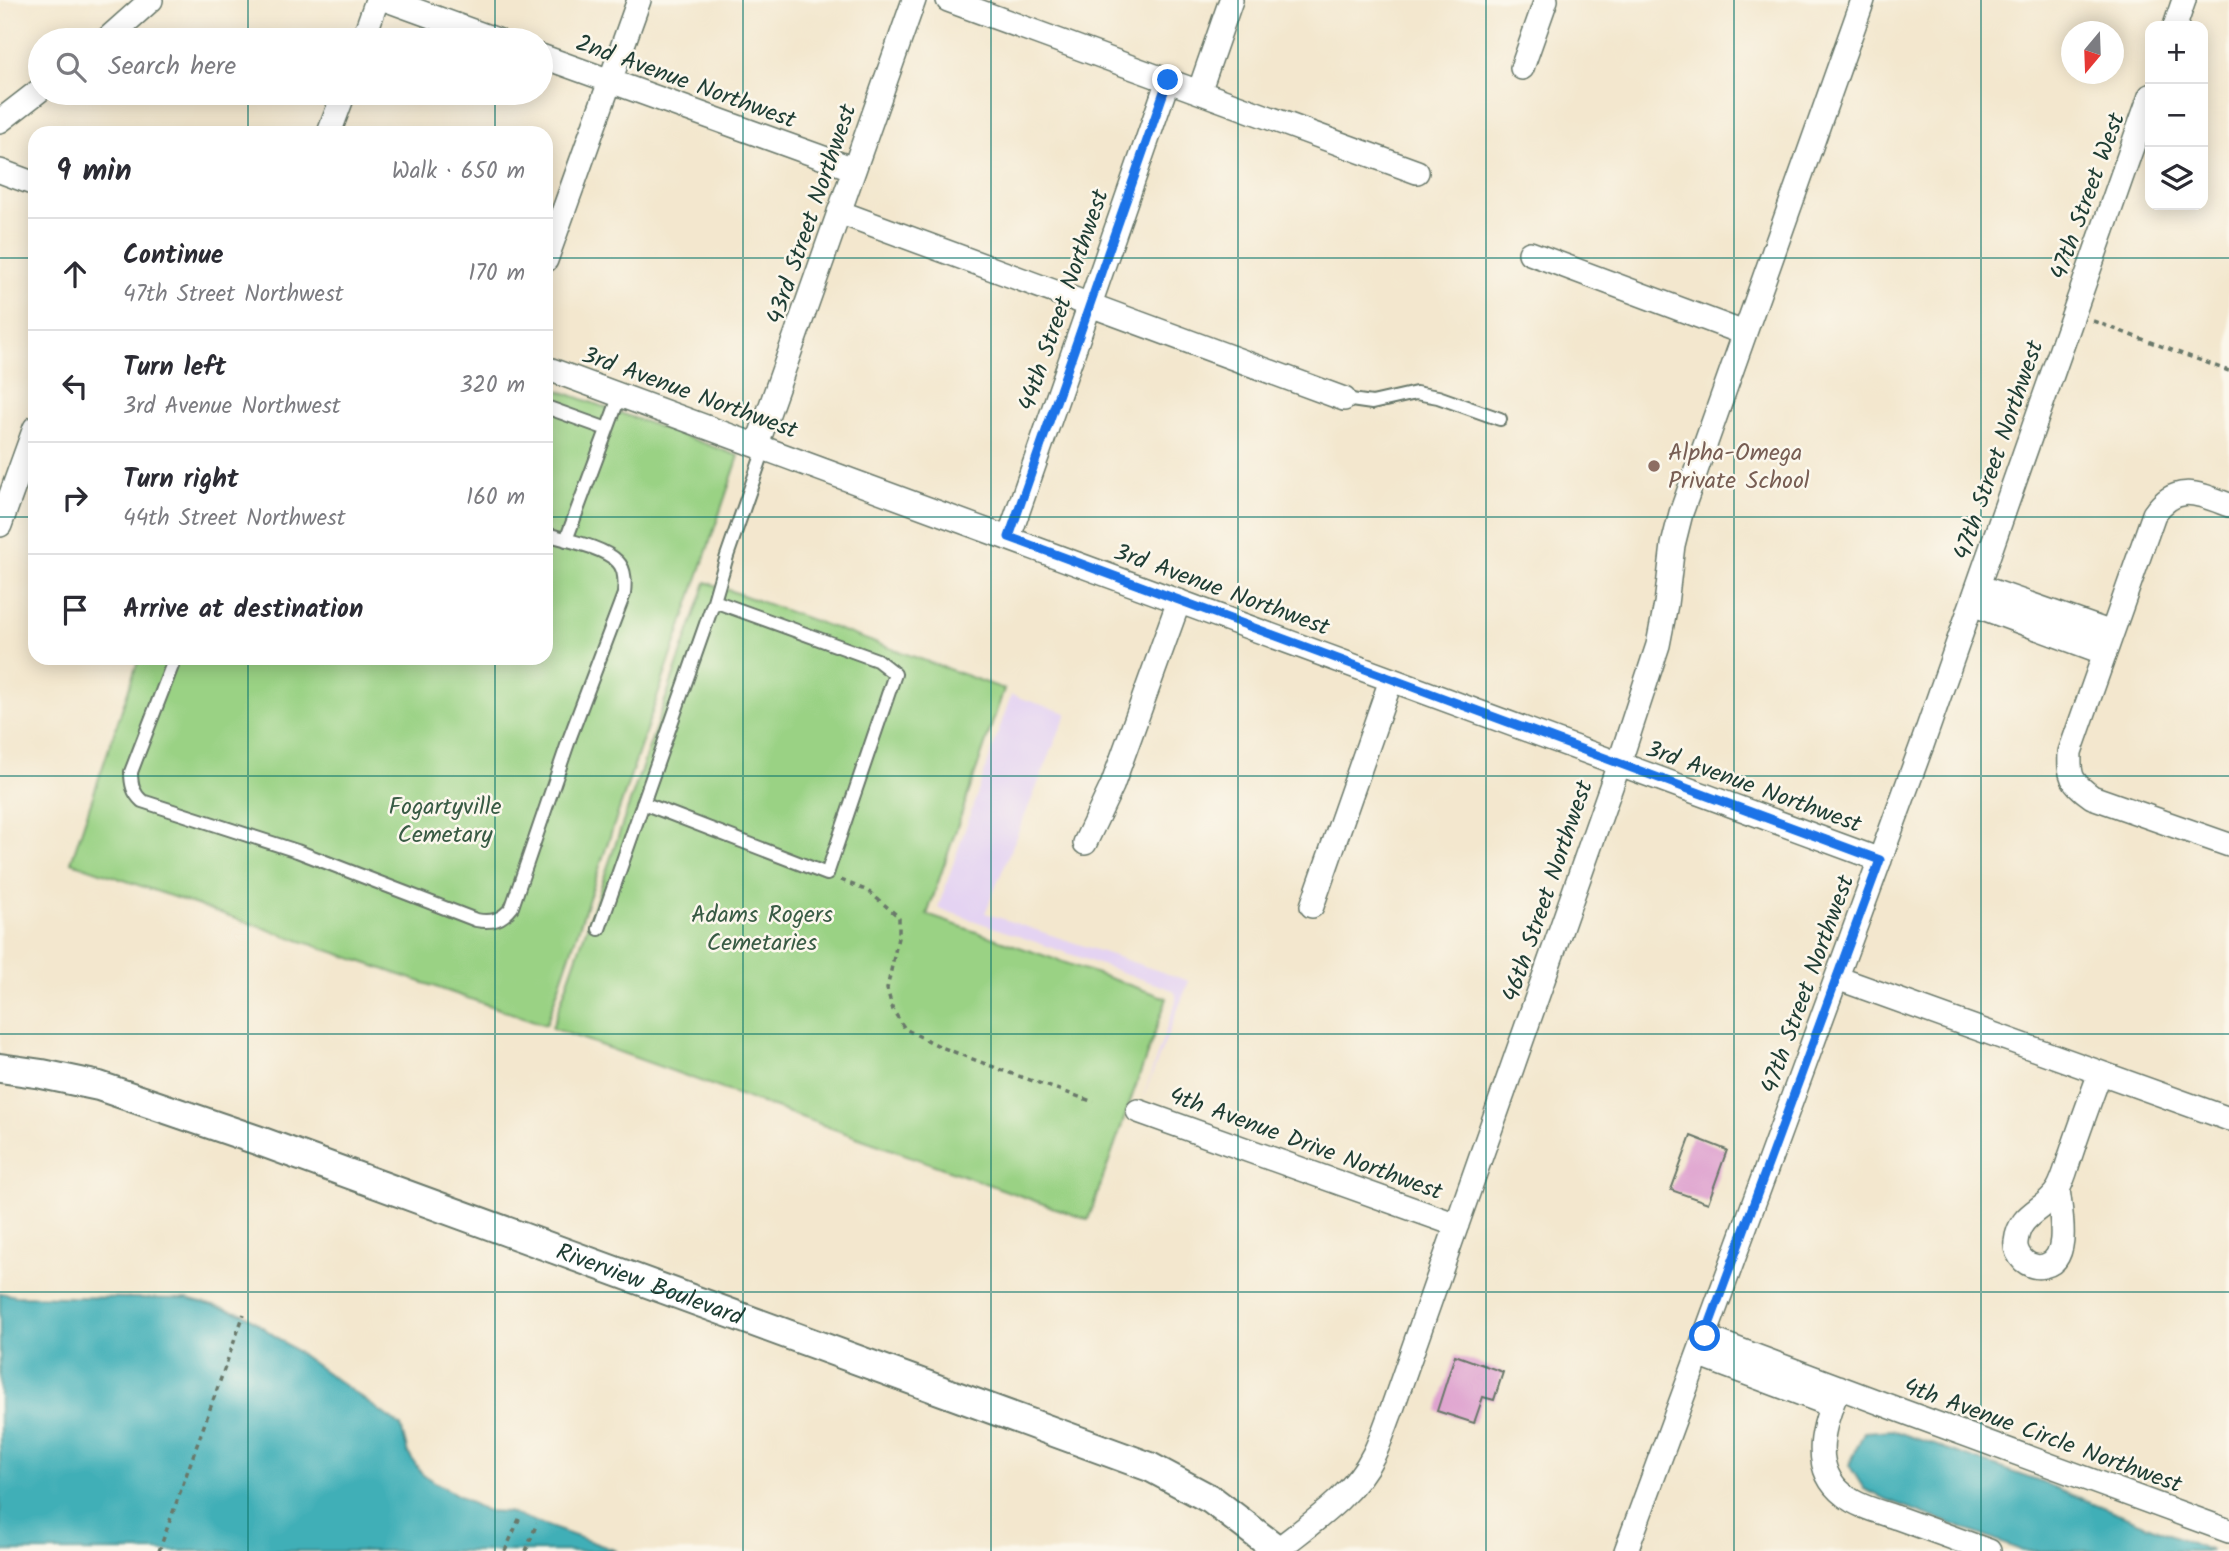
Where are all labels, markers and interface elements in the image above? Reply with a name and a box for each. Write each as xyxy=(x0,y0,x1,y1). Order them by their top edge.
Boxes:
north arrow xyxy=(2061,21,2124,84)
map controls xyxy=(2145,21,2208,210)
button: + xyxy=(2145,21,2208,84)
street label: 2nd Avenue Northwest xyxy=(570,24,802,141)
search box xyxy=(28,28,553,105)
text: Search here xyxy=(108,46,236,88)
icon: search xyxy=(52,48,90,86)
route end xyxy=(1152,64,1183,95)
button: − xyxy=(2145,84,2208,147)
street label: 43rd Street Northwest xyxy=(756,98,869,330)
street label: 47th Street West xyxy=(2040,107,2137,286)
button: layers xyxy=(2145,147,2208,210)
text: 9 min xyxy=(56,148,132,196)
text: Walk · 650 m xyxy=(392,154,525,190)
street label: 44th Street Northwest xyxy=(1008,184,1121,417)
text: Continue xyxy=(123,235,224,277)
icon: ahead xyxy=(56,255,94,293)
text: 170 m xyxy=(468,256,525,292)
text: 47th Street Northwest xyxy=(123,277,344,313)
street label: 47th Street Northwest xyxy=(1944,335,2056,566)
street label: 3rd Avenue Northwest xyxy=(576,336,804,451)
text: Turn left xyxy=(123,347,226,389)
icon: left xyxy=(56,367,94,405)
text: 320 m xyxy=(459,368,525,404)
text: 3rd Avenue Northwest xyxy=(123,389,341,425)
place label: Alpha-Omega Private School xyxy=(1668,434,1810,501)
marker: Alpha-Omega Private School xyxy=(1646,458,1662,474)
text: Turn right xyxy=(123,459,239,501)
icon: right xyxy=(56,479,94,517)
text: 160 m xyxy=(466,480,525,516)
text: 44th Street Northwest xyxy=(123,501,346,537)
street label: 3rd Avenue Northwest xyxy=(1108,533,1336,648)
text: Arrive at destination xyxy=(123,589,363,631)
icon: arrive xyxy=(56,591,94,629)
street label: 3rd Avenue Northwest xyxy=(1640,730,1868,845)
street label: 46th Street Northwest xyxy=(1492,775,1605,1008)
park label: Fogartyville Cemetary xyxy=(389,788,502,855)
street label: 47th Street Northwest xyxy=(1751,869,1866,1099)
park label: Adams Rogers Cemetaries xyxy=(691,896,833,963)
street label: 4th Avenue Drive Northwest xyxy=(1163,1077,1448,1212)
street label: Riverview Boulevard xyxy=(550,1233,749,1338)
route start xyxy=(1689,1320,1720,1351)
street label: 4th Avenue Circle Northwest xyxy=(1898,1368,2188,1505)

